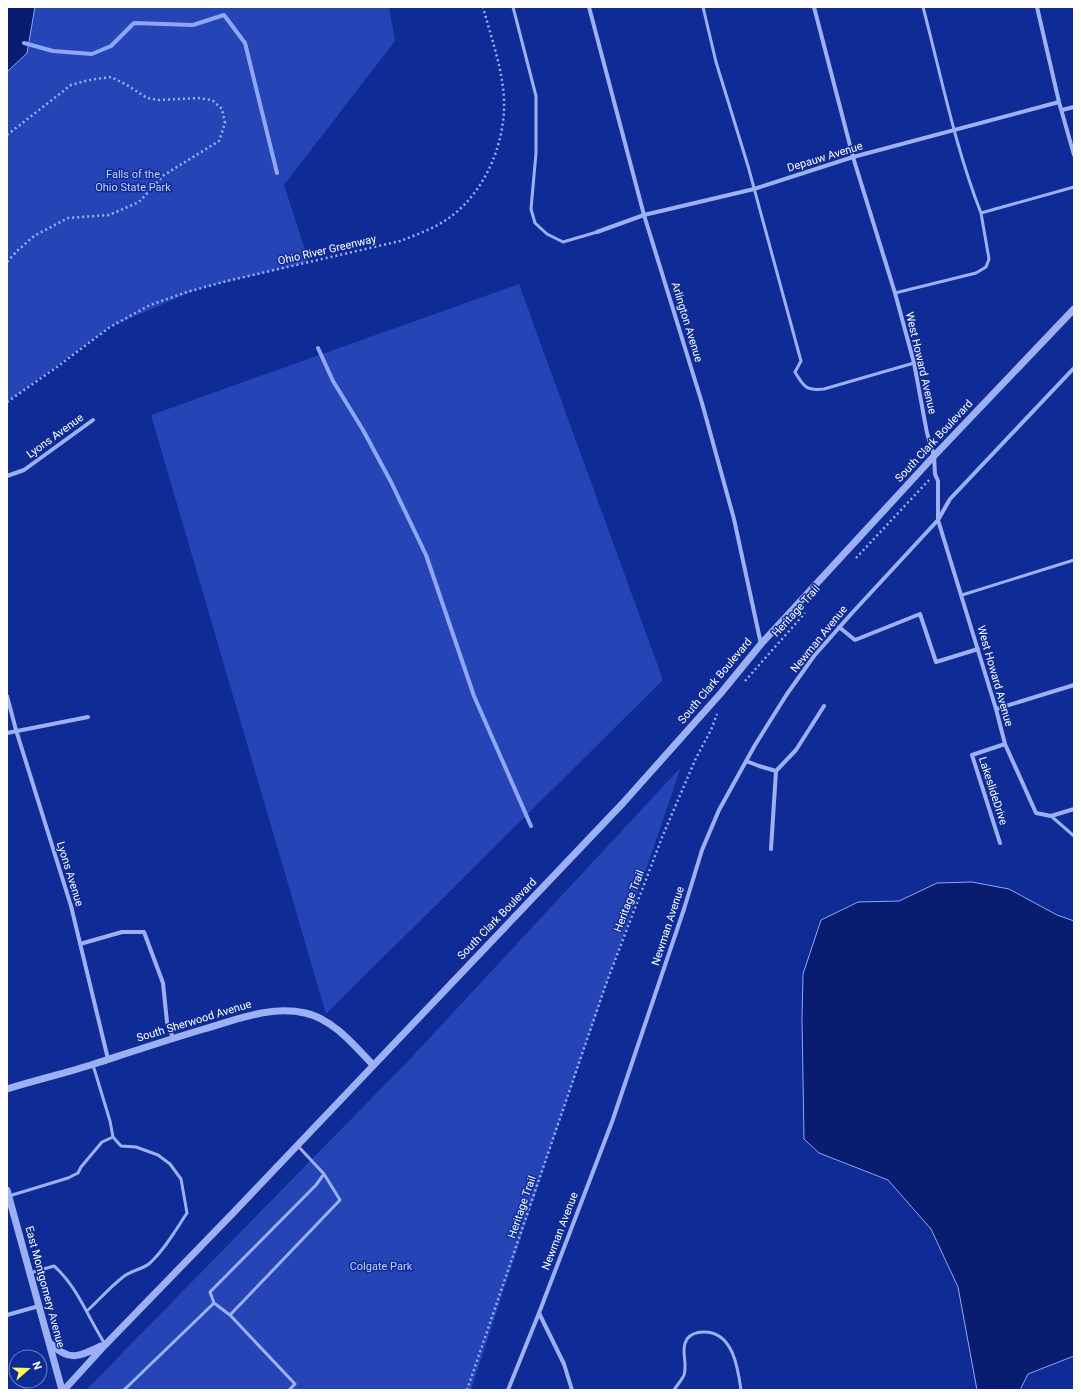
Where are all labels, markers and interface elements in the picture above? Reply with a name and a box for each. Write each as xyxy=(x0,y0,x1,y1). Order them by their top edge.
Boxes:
street label: Depauw Avenue xyxy=(786,139,864,175)
park label: Falls of the Ohio State Park xyxy=(95,168,171,194)
street label: Ohio River Greenway xyxy=(277,232,378,268)
street label: Arlington Avenue xyxy=(669,280,705,364)
street label: West Howard Avenue xyxy=(903,311,939,415)
street label: South Clark Boulevard xyxy=(892,397,976,485)
street label: Lyons Avenue xyxy=(24,411,86,461)
street label: Heritage Trail xyxy=(769,582,823,640)
street label: Newman Avenue xyxy=(788,603,850,675)
street label: West Howard Avenue xyxy=(974,624,1016,728)
street label: South Clark Boulevard xyxy=(675,636,755,726)
street label: LakeslideDrive xyxy=(976,755,1010,827)
street label: Lyons Avenue xyxy=(54,840,86,908)
street label: Heritage Trail xyxy=(611,868,647,934)
street label: South Clark Boulevard xyxy=(455,876,539,962)
street label: Newman Avenue xyxy=(649,885,687,967)
street label: South Sherwood Avenue xyxy=(135,997,253,1045)
street label: Heritage Trail xyxy=(505,1174,539,1240)
street label: Newman Avenue xyxy=(539,1190,581,1272)
street label: East Montgomery Avenue xyxy=(22,1225,68,1349)
park label: Colgate Park xyxy=(350,1260,413,1273)
north arrow xyxy=(8,1349,48,1389)
text: N xyxy=(29,1360,44,1372)

